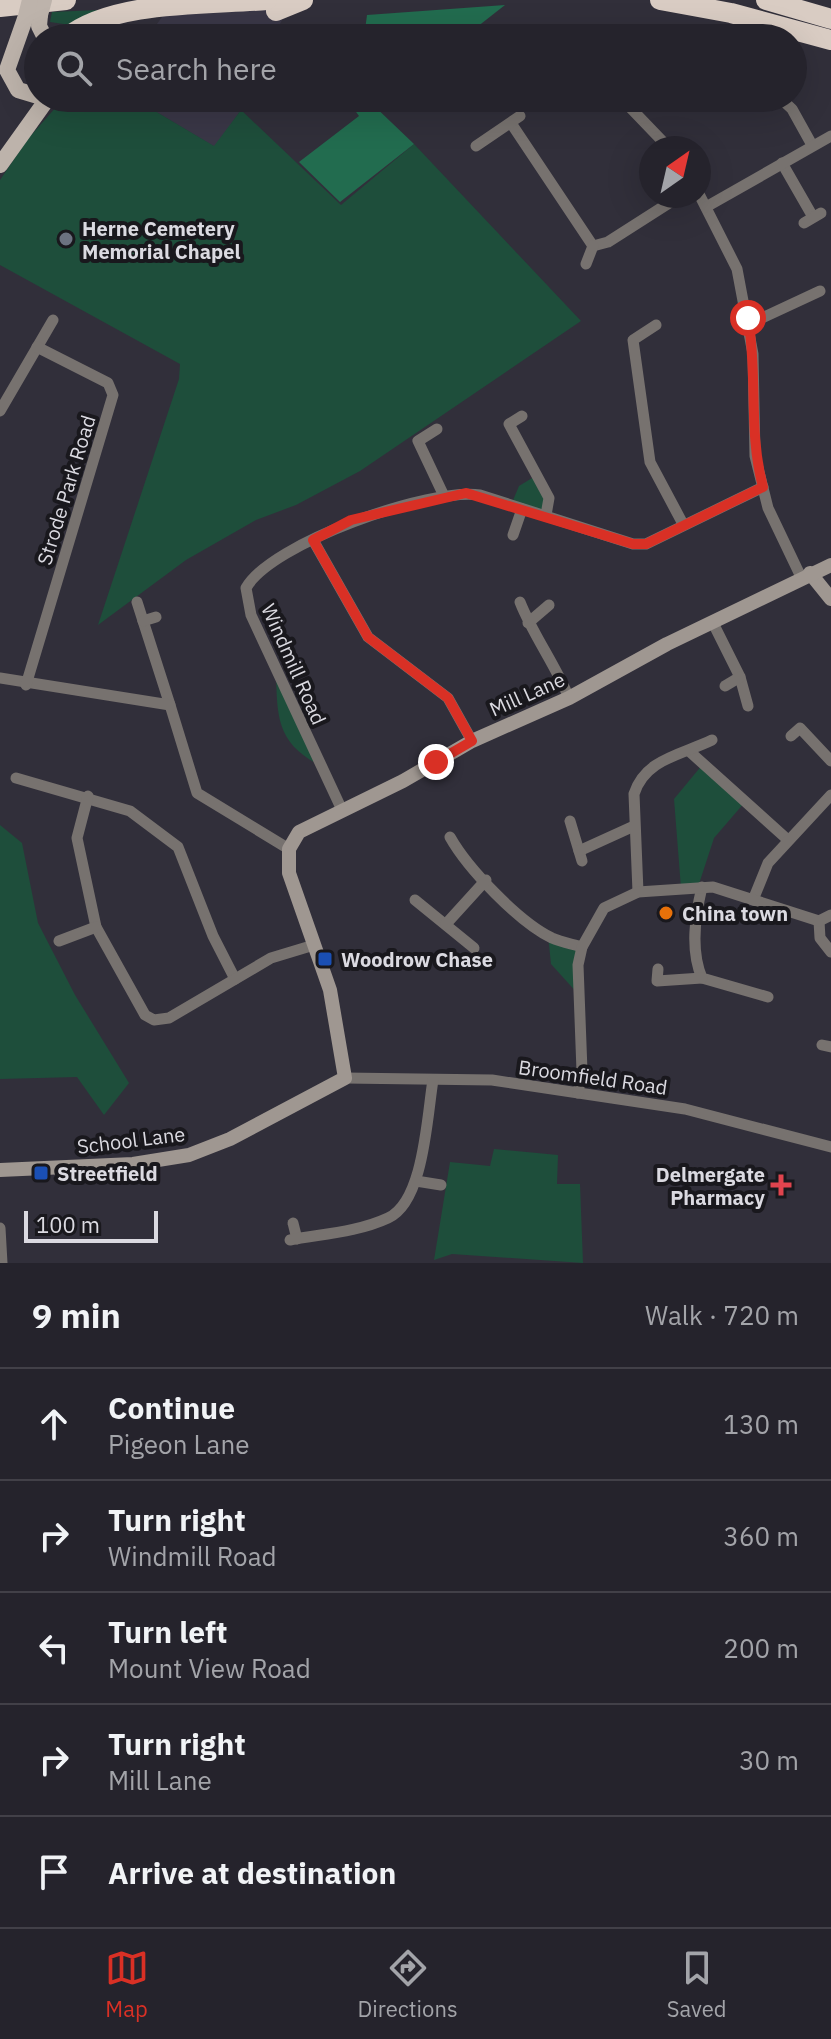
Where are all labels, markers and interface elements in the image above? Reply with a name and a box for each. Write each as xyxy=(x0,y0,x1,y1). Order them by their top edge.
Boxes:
search box xyxy=(24,24,807,112)
icon: search xyxy=(52,46,96,90)
text: Search here xyxy=(116,49,277,88)
north arrow xyxy=(639,136,711,208)
place label: Herne Cemetery Memorial Chapel xyxy=(82,215,241,265)
marker: Herne Cemetery Memorial Chapel xyxy=(57,230,75,248)
route start xyxy=(730,300,766,336)
street label: Strode Park Road xyxy=(30,412,102,568)
street label: Windmill Road xyxy=(255,599,333,729)
street label: Mill Lane xyxy=(485,665,569,723)
route end xyxy=(418,744,454,780)
place label: China town xyxy=(682,900,788,927)
marker: China town xyxy=(657,904,675,922)
place label: Woodrow Chase xyxy=(341,946,493,973)
marker: Woodrow Chase xyxy=(316,950,334,968)
street label: Broomfield Road xyxy=(517,1053,669,1101)
street label: School Lane xyxy=(75,1120,187,1160)
place label: Streetfield xyxy=(57,1160,158,1187)
place label: Delmergate Pharmacy xyxy=(656,1161,765,1211)
marker: Streetfield xyxy=(32,1164,50,1182)
marker: Delmergate Pharmacy xyxy=(772,1176,790,1194)
scale bar xyxy=(24,1207,158,1243)
text: 100 m xyxy=(36,1210,100,1239)
text: 9 min xyxy=(32,1293,121,1337)
text: Walk · 720 m xyxy=(645,1298,799,1332)
text: Continue xyxy=(108,1388,235,1427)
icon: ahead xyxy=(32,1402,76,1446)
text: 130 m xyxy=(723,1407,799,1441)
text: Pigeon Lane xyxy=(108,1427,250,1461)
text: Turn right xyxy=(108,1500,246,1539)
icon: right xyxy=(32,1514,76,1558)
text: 360 m xyxy=(723,1519,799,1553)
text: Windmill Road xyxy=(108,1539,277,1573)
text: Turn left xyxy=(108,1612,227,1651)
icon: left xyxy=(32,1626,76,1670)
text: 200 m xyxy=(723,1631,799,1665)
text: Mount View Road xyxy=(108,1651,311,1685)
text: Turn right xyxy=(108,1724,246,1763)
icon: right xyxy=(32,1738,76,1782)
text: 30 m xyxy=(739,1743,799,1777)
text: Mill Lane xyxy=(108,1763,212,1797)
icon: arrive xyxy=(32,1850,76,1894)
text: Arrive at destination xyxy=(108,1853,396,1892)
tab: Map xyxy=(105,1946,149,2023)
tab: Directions xyxy=(358,1946,458,2023)
tab: Saved xyxy=(667,1946,726,2023)

